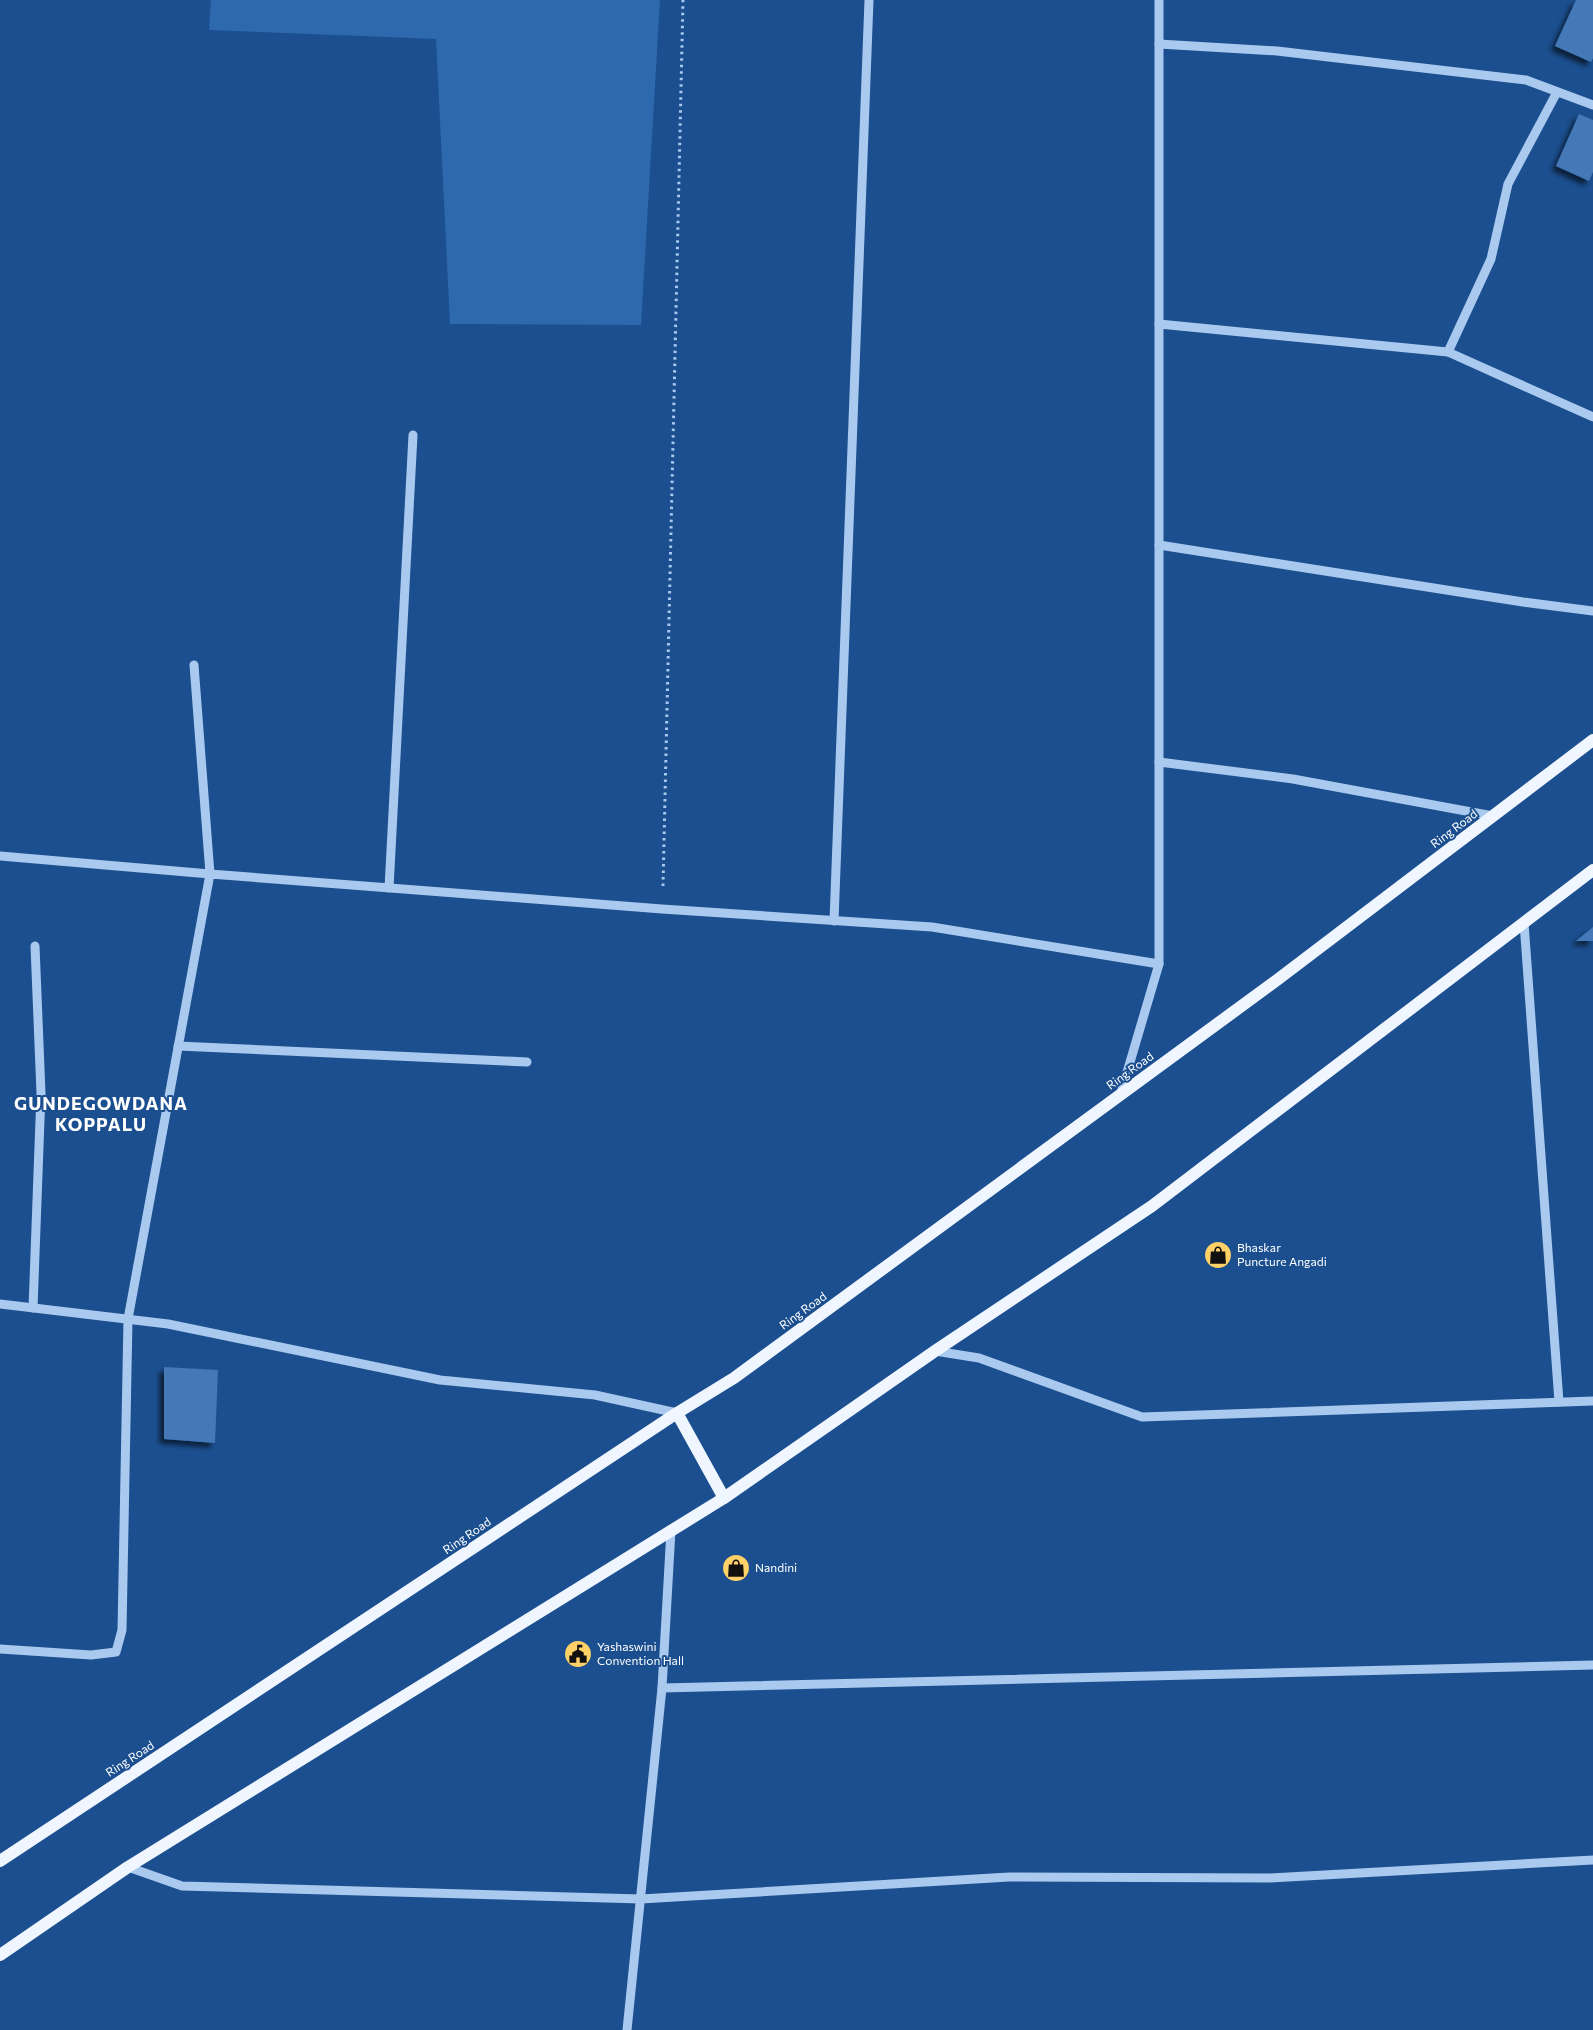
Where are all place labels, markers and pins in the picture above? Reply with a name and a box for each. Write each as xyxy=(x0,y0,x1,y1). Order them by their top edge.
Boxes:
shop icon: Bhaskar Puncture Angadi xyxy=(1203,1240,1233,1270)
place label: Bhaskar Puncture Angadi xyxy=(1237,1240,1327,1268)
shop icon: Nandini xyxy=(721,1553,751,1583)
place label: Nandini xyxy=(755,1560,797,1574)
public building icon: Yashaswini Convention Hall xyxy=(563,1639,593,1669)
place label: Yashaswini Convention Hall xyxy=(597,1639,684,1667)

